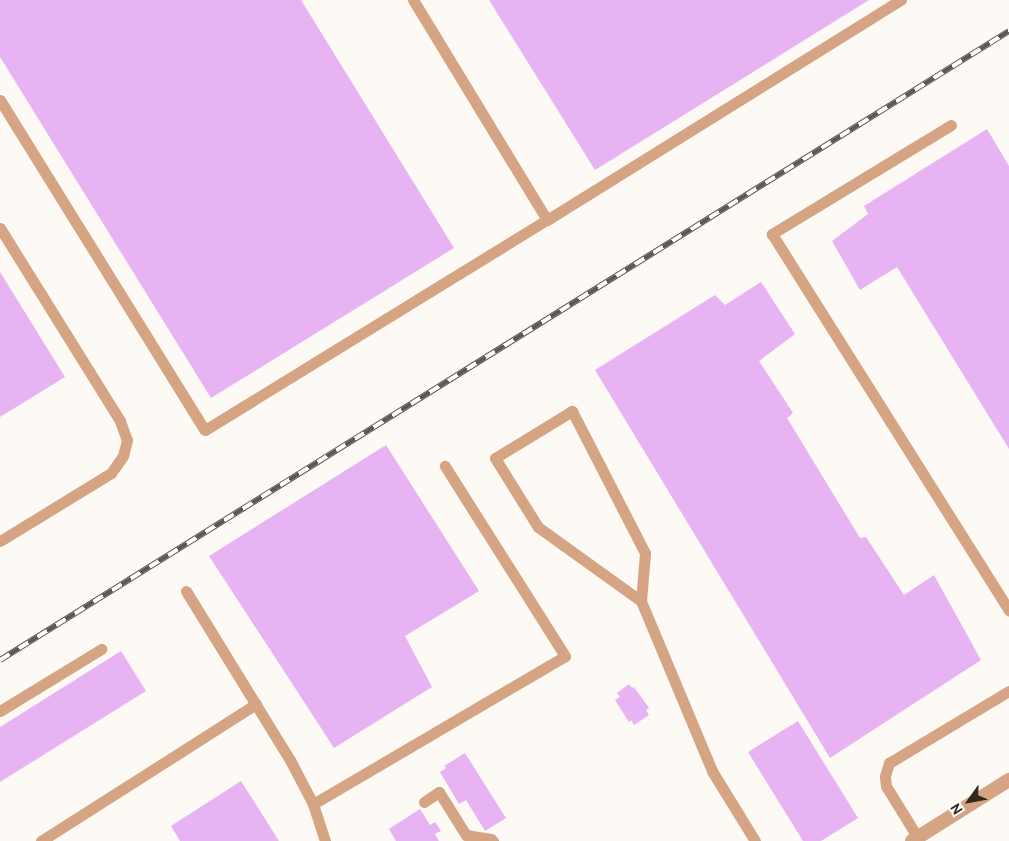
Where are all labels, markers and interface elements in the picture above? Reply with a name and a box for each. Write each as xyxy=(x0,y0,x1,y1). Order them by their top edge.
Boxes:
north arrow xyxy=(944,776,994,826)
text: N xyxy=(946,800,967,818)

